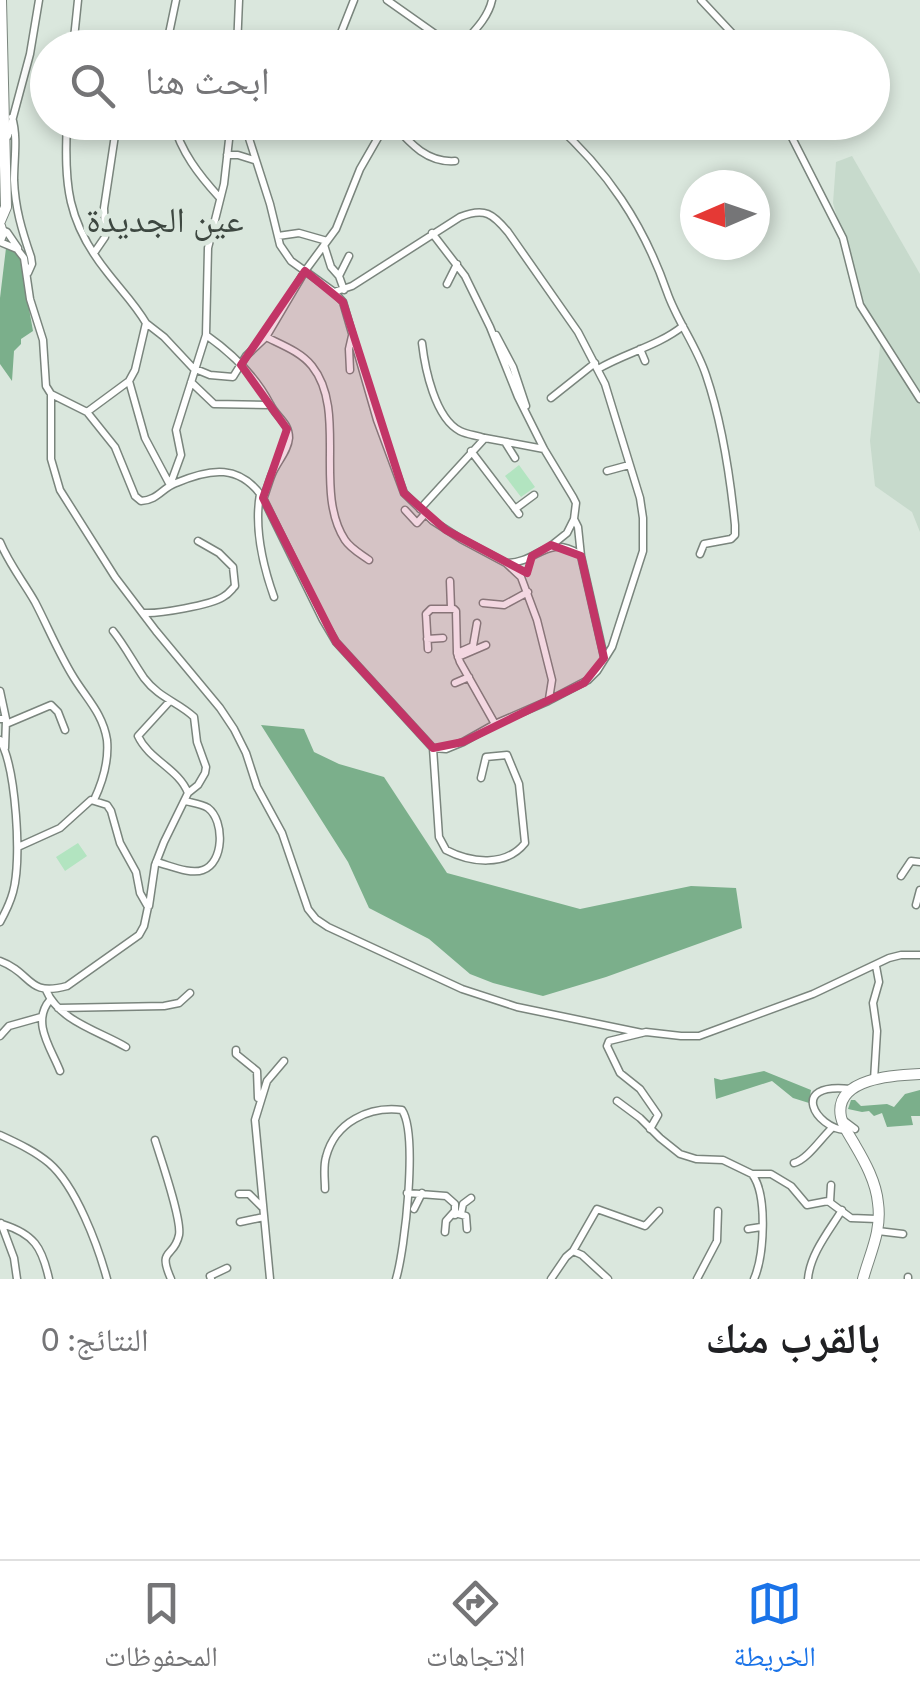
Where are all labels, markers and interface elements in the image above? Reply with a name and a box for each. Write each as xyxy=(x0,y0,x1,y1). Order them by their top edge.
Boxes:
search box xyxy=(30,30,890,140)
icon: search xyxy=(65,58,120,113)
text: ابحث هنا xyxy=(145,60,270,109)
north arrow xyxy=(680,170,770,260)
district label: عين الجديدة xyxy=(86,201,244,245)
text: بالقرب منك xyxy=(706,1316,880,1369)
text: النتائج: 0 xyxy=(40,1323,149,1363)
tab: المحفوظات xyxy=(104,1576,218,1684)
tab: الاتجاهات xyxy=(426,1576,525,1684)
tab: الخريطة xyxy=(734,1576,816,1684)

